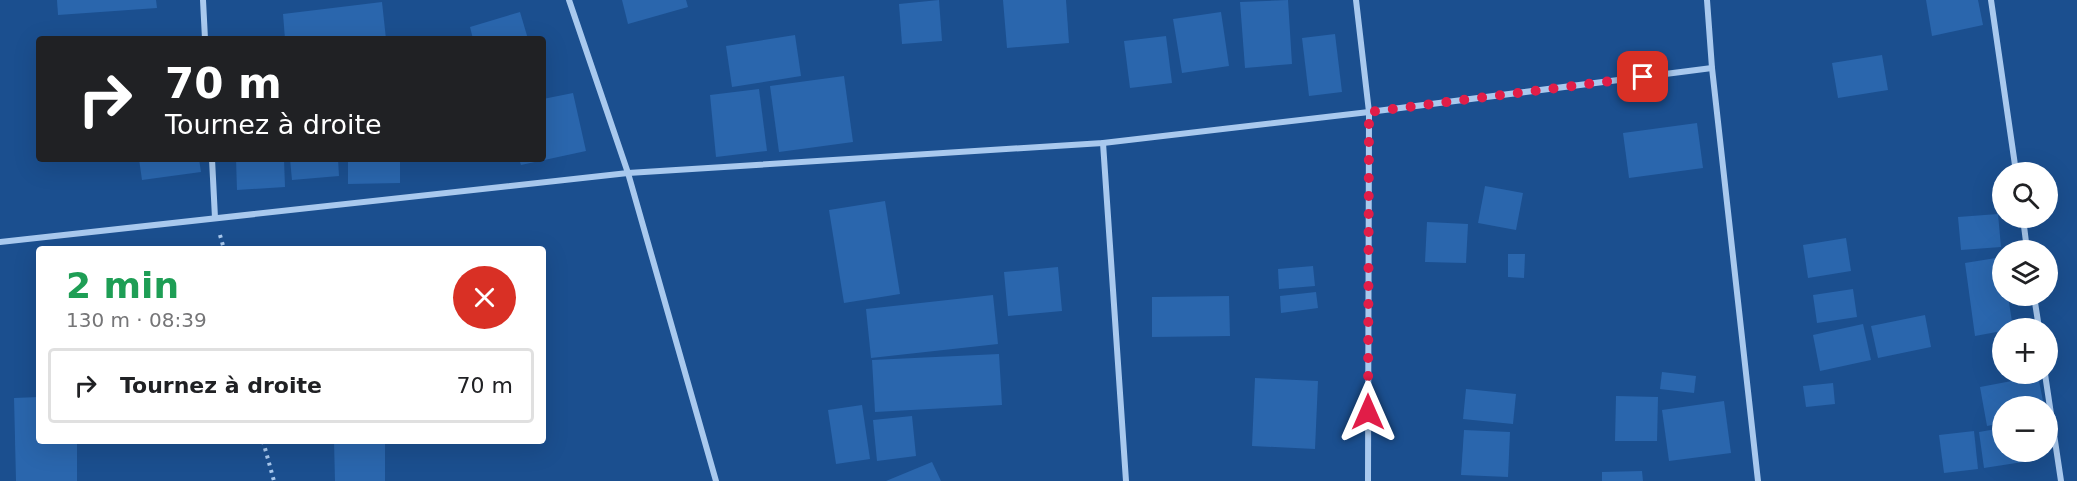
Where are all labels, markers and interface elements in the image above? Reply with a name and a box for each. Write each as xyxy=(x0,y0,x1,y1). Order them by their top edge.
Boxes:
pin xyxy=(1617,51,1668,102)
text: 70 m xyxy=(165,59,282,108)
icon: right xyxy=(66,60,144,138)
icon: arrive xyxy=(1626,60,1659,93)
text: Tournez à droite xyxy=(165,109,382,140)
map controls xyxy=(1992,162,2058,462)
button: search xyxy=(1992,162,2058,228)
button: layers xyxy=(1992,240,2058,306)
text: 2 min xyxy=(66,265,179,306)
button: close xyxy=(453,266,516,329)
text: 130 m · 08:39 xyxy=(66,308,207,332)
button: + xyxy=(1992,318,2058,384)
icon: right xyxy=(69,369,102,402)
text: Tournez à droite xyxy=(120,373,322,398)
text: 70 m xyxy=(457,373,513,398)
position arrow xyxy=(1336,380,1400,444)
button: − xyxy=(1992,396,2058,462)

